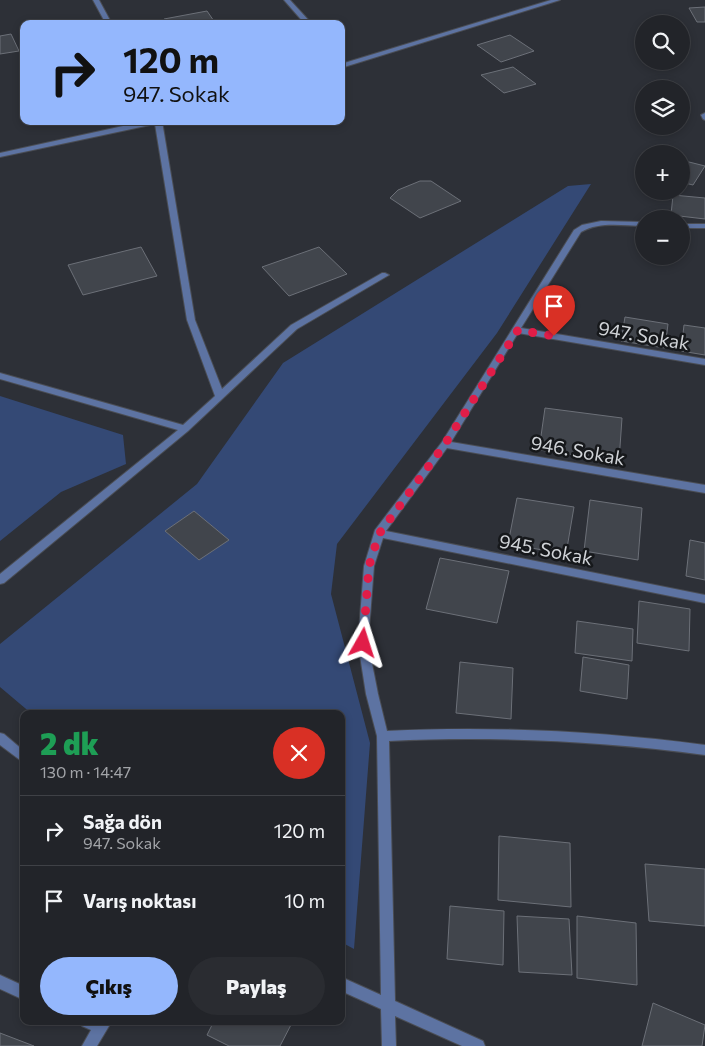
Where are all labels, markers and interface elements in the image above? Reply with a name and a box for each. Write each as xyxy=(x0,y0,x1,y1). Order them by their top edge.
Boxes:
map controls xyxy=(635,15,690,265)
button: search xyxy=(635,15,690,70)
text: 120 m xyxy=(123,37,219,80)
icon: right xyxy=(40,40,105,105)
text: 947. Sokak xyxy=(123,80,230,107)
button: layers xyxy=(635,80,690,135)
button: + xyxy=(635,145,690,200)
button: − xyxy=(635,210,690,265)
pin xyxy=(533,285,575,336)
icon: arrive xyxy=(540,292,568,320)
street label: 947. Sokak xyxy=(596,316,692,354)
street label: 946. Sokak xyxy=(529,430,627,470)
street label: 945. Sokak xyxy=(497,529,595,569)
position arrow xyxy=(336,616,388,668)
text: 2 dk xyxy=(40,724,98,761)
button: close xyxy=(273,727,325,779)
text: 130 m · 14:47 xyxy=(40,762,131,781)
text: Sağa dön xyxy=(83,810,162,833)
icon: right xyxy=(40,817,68,845)
text: 120 m xyxy=(274,819,325,842)
text: 947. Sokak xyxy=(83,833,161,852)
icon: arrive xyxy=(40,887,68,915)
text: Varış noktası xyxy=(83,889,196,912)
text: 10 m xyxy=(284,889,325,912)
button: Çıkış xyxy=(40,957,178,1015)
button: Paylaş xyxy=(188,957,325,1015)

